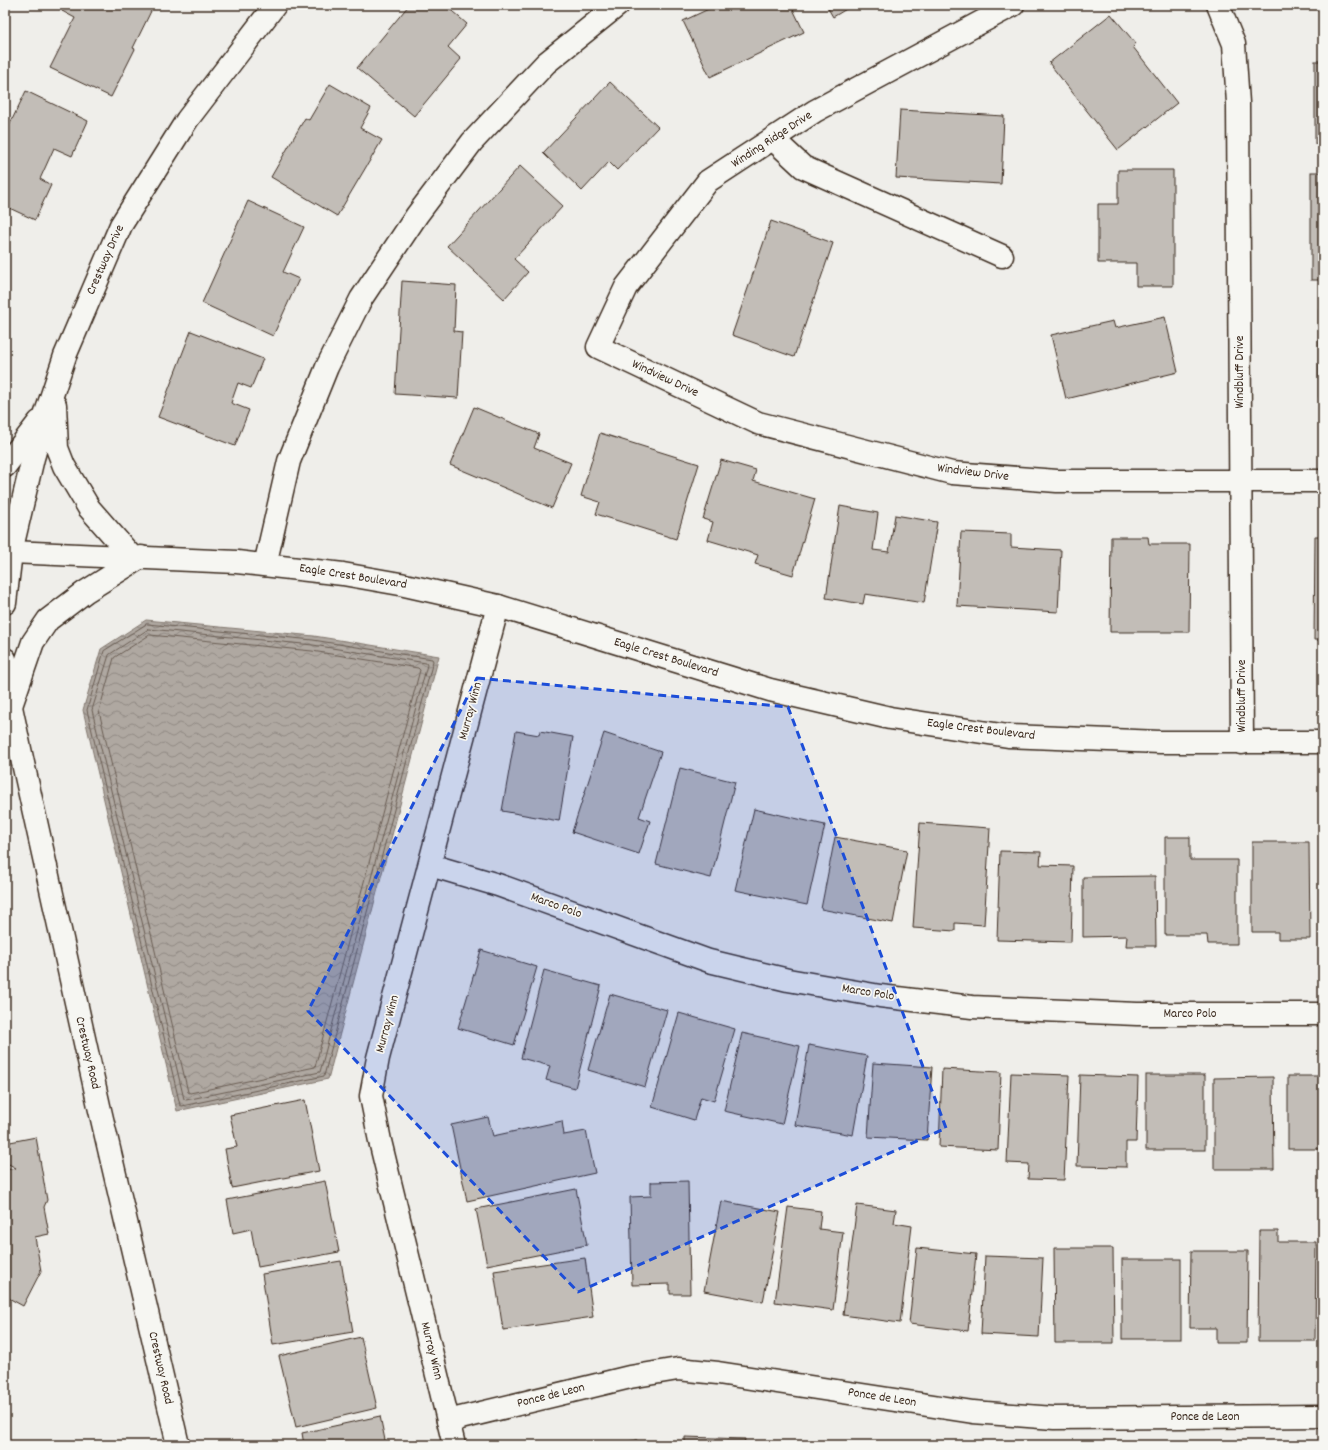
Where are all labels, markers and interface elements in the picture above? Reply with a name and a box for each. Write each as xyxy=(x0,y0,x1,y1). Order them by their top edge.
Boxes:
street label: Winding Ridge Drive xyxy=(728,106,817,173)
street label: Crestway Drive xyxy=(82,222,130,298)
street label: Windbluff Drive xyxy=(1231,335,1250,409)
street label: Windview Drive xyxy=(628,355,702,403)
street label: Windview Drive xyxy=(936,459,1010,487)
street label: Eagle Crest Boulevard xyxy=(298,559,408,595)
street label: Eagle Crest Boulevard xyxy=(611,633,721,683)
street label: Windbluff Drive xyxy=(1233,659,1252,733)
street label: Murray Winn xyxy=(454,680,488,742)
street label: Eagle Crest Boulevard xyxy=(926,714,1036,746)
street label: Marco Polo xyxy=(528,888,584,924)
street label: Marco Polo xyxy=(840,979,896,1007)
street label: Murray Winn xyxy=(371,993,405,1055)
street label: Marco Polo xyxy=(1163,1005,1217,1024)
street label: Crestway Road xyxy=(69,1015,105,1091)
street label: Murray Winn xyxy=(415,1320,447,1382)
street label: Crestway Road xyxy=(142,1330,178,1406)
street label: Ponce de Leon xyxy=(515,1378,587,1414)
street label: Ponce de Leon xyxy=(846,1383,918,1413)
street label: Ponce de Leon xyxy=(1170,1408,1240,1427)

